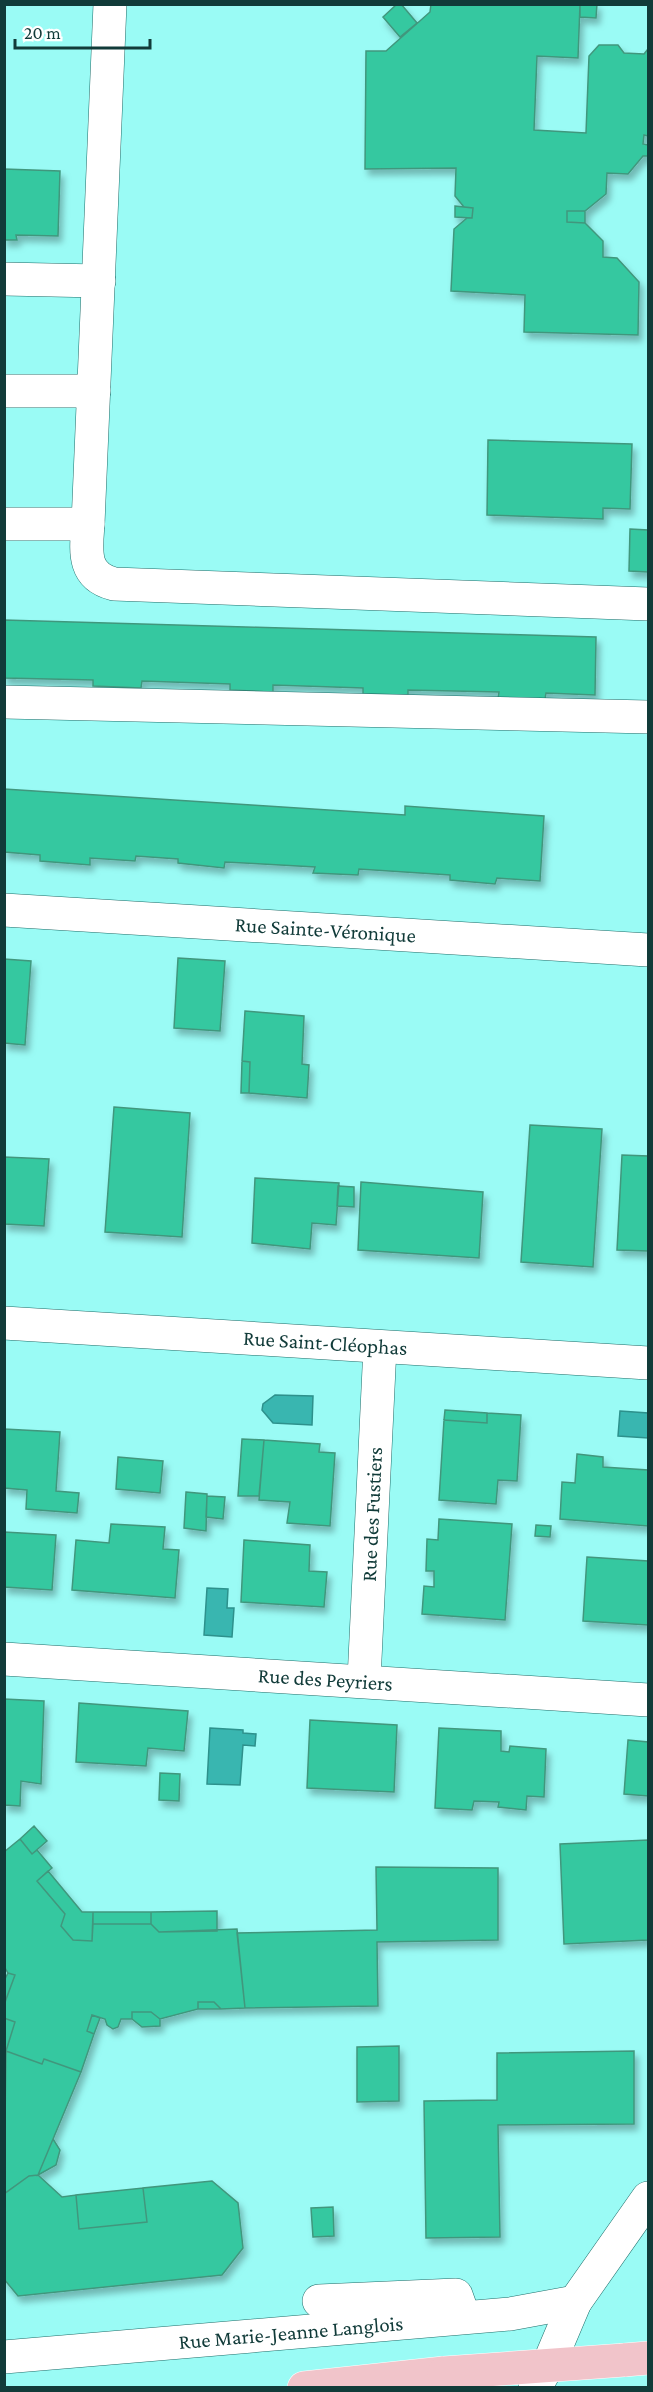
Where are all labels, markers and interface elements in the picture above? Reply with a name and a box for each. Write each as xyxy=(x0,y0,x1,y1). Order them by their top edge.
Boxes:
scale bar xyxy=(15,12,150,50)
text: 20 m xyxy=(24,23,61,43)
street label: Rue Sainte-Véronique xyxy=(234,912,417,948)
street label: Rue Saint-Cléophas xyxy=(243,1326,408,1360)
street label: Rue des Fustiers xyxy=(357,1446,387,1582)
street label: Rue des Peyriers xyxy=(257,1663,393,1696)
street label: Rue Marie-Jeanne Langlois xyxy=(178,2311,404,2354)

